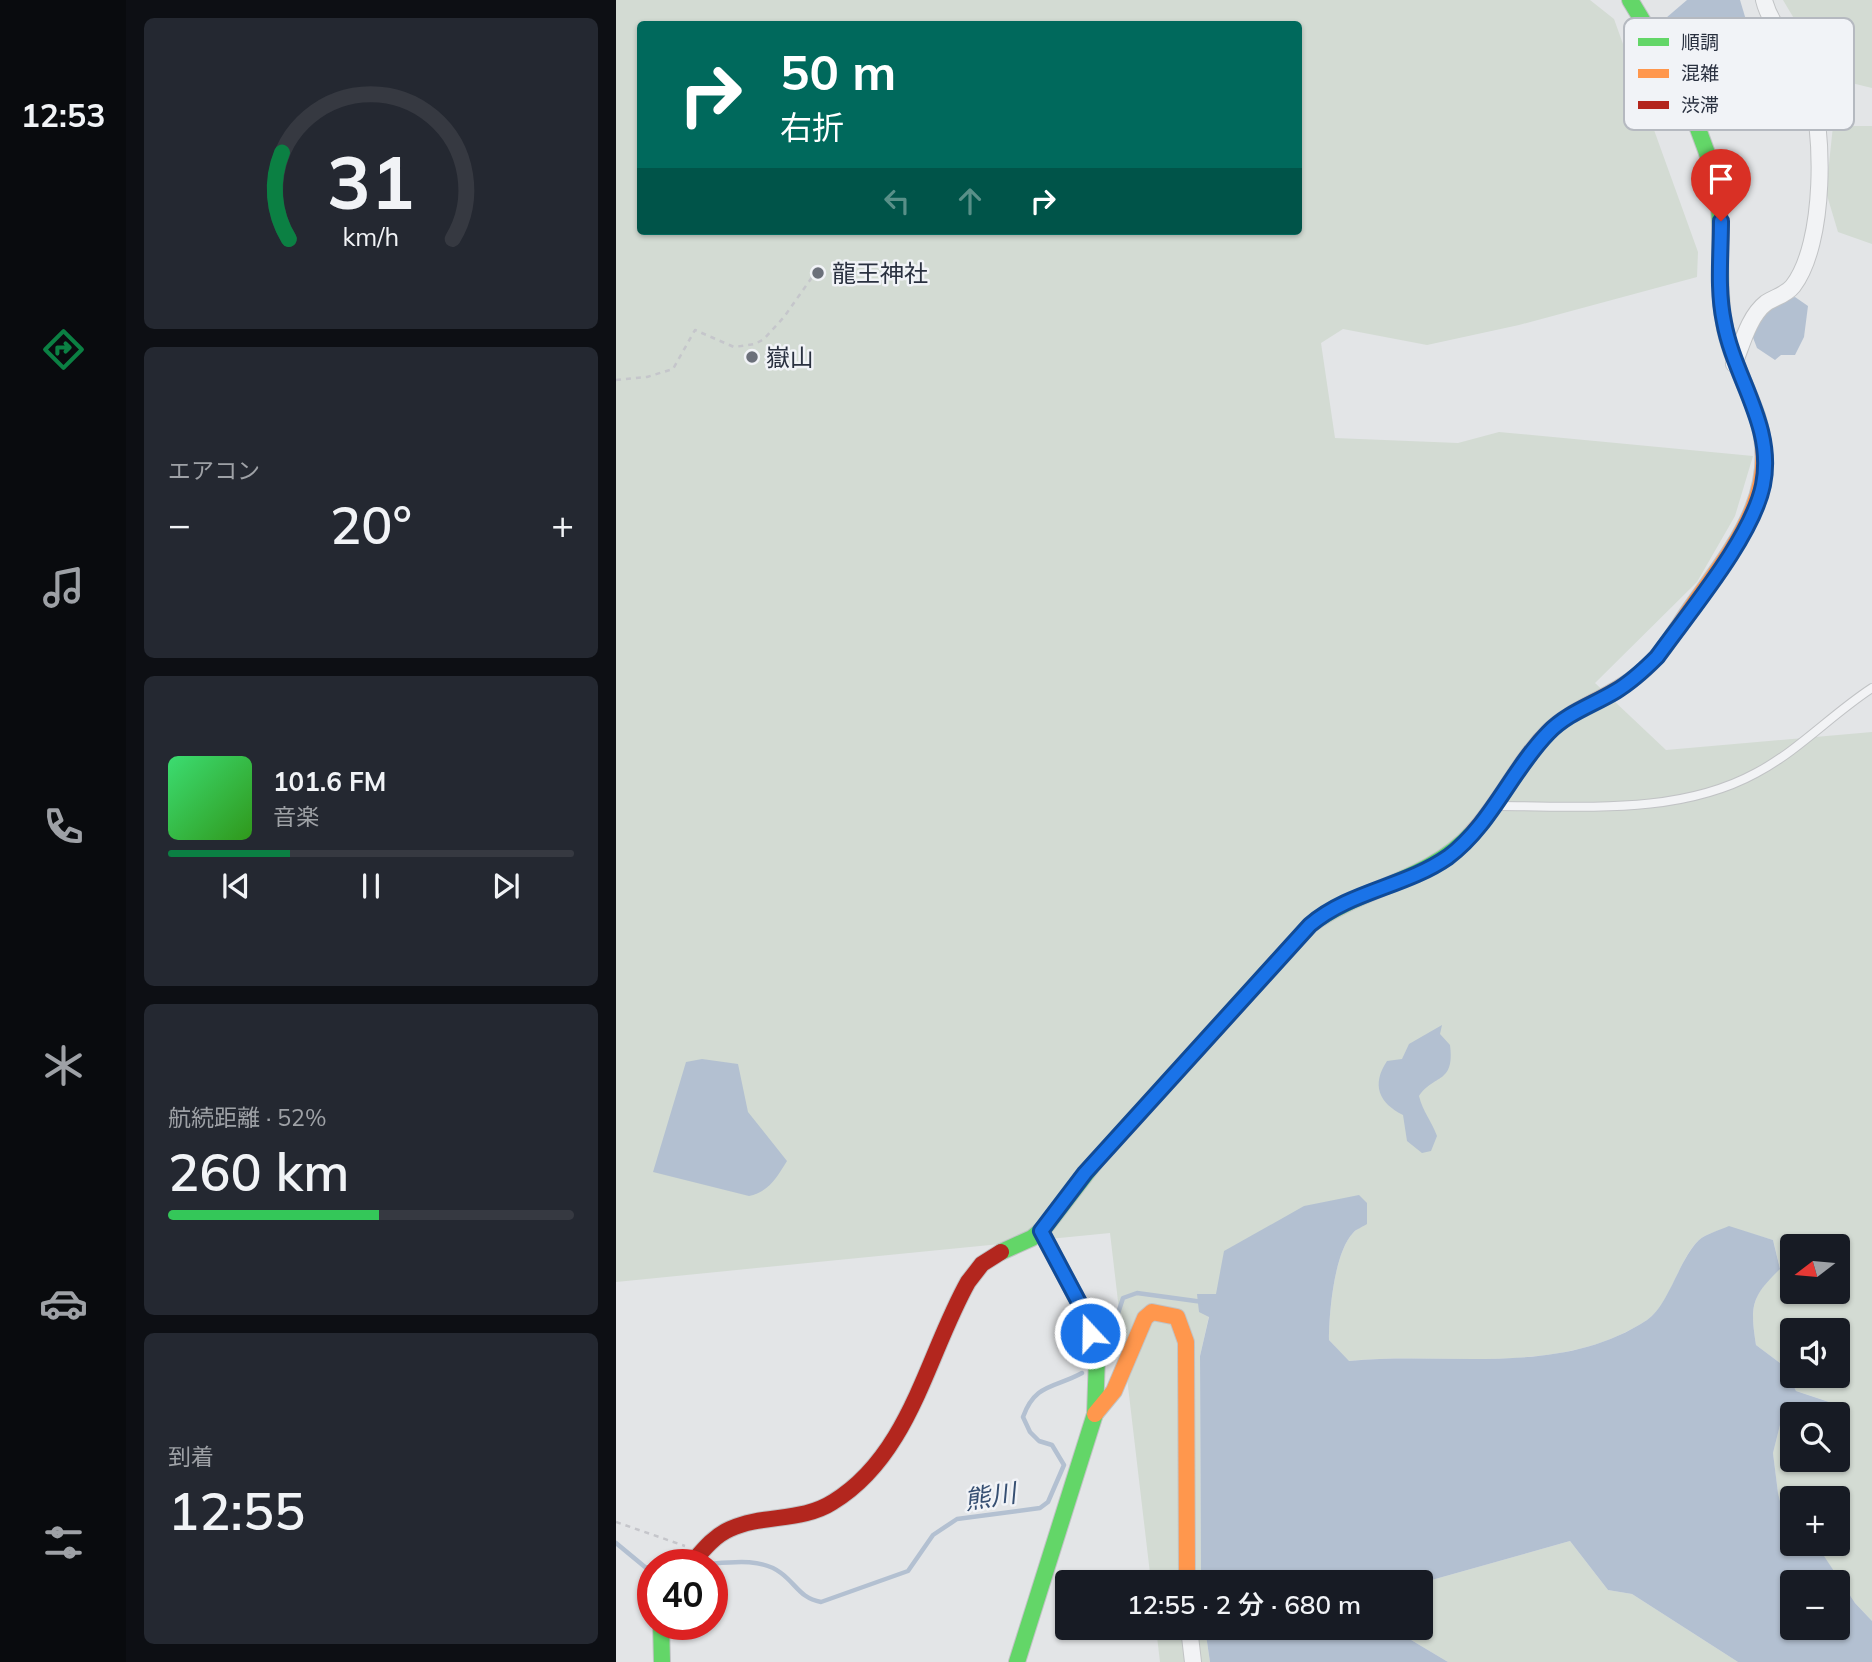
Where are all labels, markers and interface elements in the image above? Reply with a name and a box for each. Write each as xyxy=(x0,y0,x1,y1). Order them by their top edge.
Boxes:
legend xyxy=(1624,18,1854,130)
text: 順調 xyxy=(1681,30,1719,54)
text: 50 m xyxy=(780,41,896,102)
icon: right xyxy=(665,49,756,140)
text: 混雑 xyxy=(1681,61,1719,85)
text: 渋滞 xyxy=(1681,93,1719,117)
text: 12:53 xyxy=(21,95,105,135)
text: 右折 xyxy=(780,107,844,147)
text: 31 xyxy=(327,137,415,228)
pin xyxy=(1691,149,1751,221)
icon: arrive xyxy=(1702,160,1740,198)
icon: left xyxy=(878,182,916,220)
icon: ahead xyxy=(951,182,989,220)
icon: right xyxy=(1024,182,1062,220)
text: km/h xyxy=(343,221,399,252)
place label: 龍王神社 xyxy=(832,258,928,288)
marker: 龍王神社 xyxy=(810,265,826,281)
icon: directions xyxy=(39,325,88,374)
place label: 嶽山 xyxy=(766,342,814,372)
marker: 嶽山 xyxy=(744,349,760,365)
text: エアコン xyxy=(168,456,260,485)
text: 20° xyxy=(330,492,412,557)
text: − xyxy=(168,500,191,548)
text: + xyxy=(551,500,574,548)
icon: music xyxy=(39,563,88,612)
text: 101.6 FM xyxy=(273,765,386,798)
icon: phone xyxy=(39,802,88,851)
text: 音楽 xyxy=(273,802,319,831)
icon: previous xyxy=(217,867,255,905)
icon: pause xyxy=(352,867,390,905)
icon: next xyxy=(487,867,525,905)
icon: climate xyxy=(39,1041,88,1090)
text: 航続距離 · 52% xyxy=(168,1103,326,1132)
text: 260 km xyxy=(168,1139,349,1204)
north arrow xyxy=(1780,1234,1850,1304)
map controls xyxy=(1780,1234,1850,1640)
icon: car xyxy=(39,1279,88,1328)
position arrow xyxy=(1053,1296,1127,1370)
button: sound xyxy=(1780,1318,1850,1388)
button: search xyxy=(1780,1402,1850,1472)
text: 到着 xyxy=(168,1442,214,1471)
water label: 熊川 xyxy=(962,1475,1021,1516)
text: 12:55 xyxy=(168,1478,305,1543)
button: + xyxy=(1780,1486,1850,1556)
icon: filters xyxy=(39,1518,88,1567)
speed limit sign: 40 xyxy=(637,1549,728,1640)
button: − xyxy=(1780,1570,1850,1640)
text: 12:55 · 2 分 · 680 m xyxy=(1127,1588,1361,1621)

